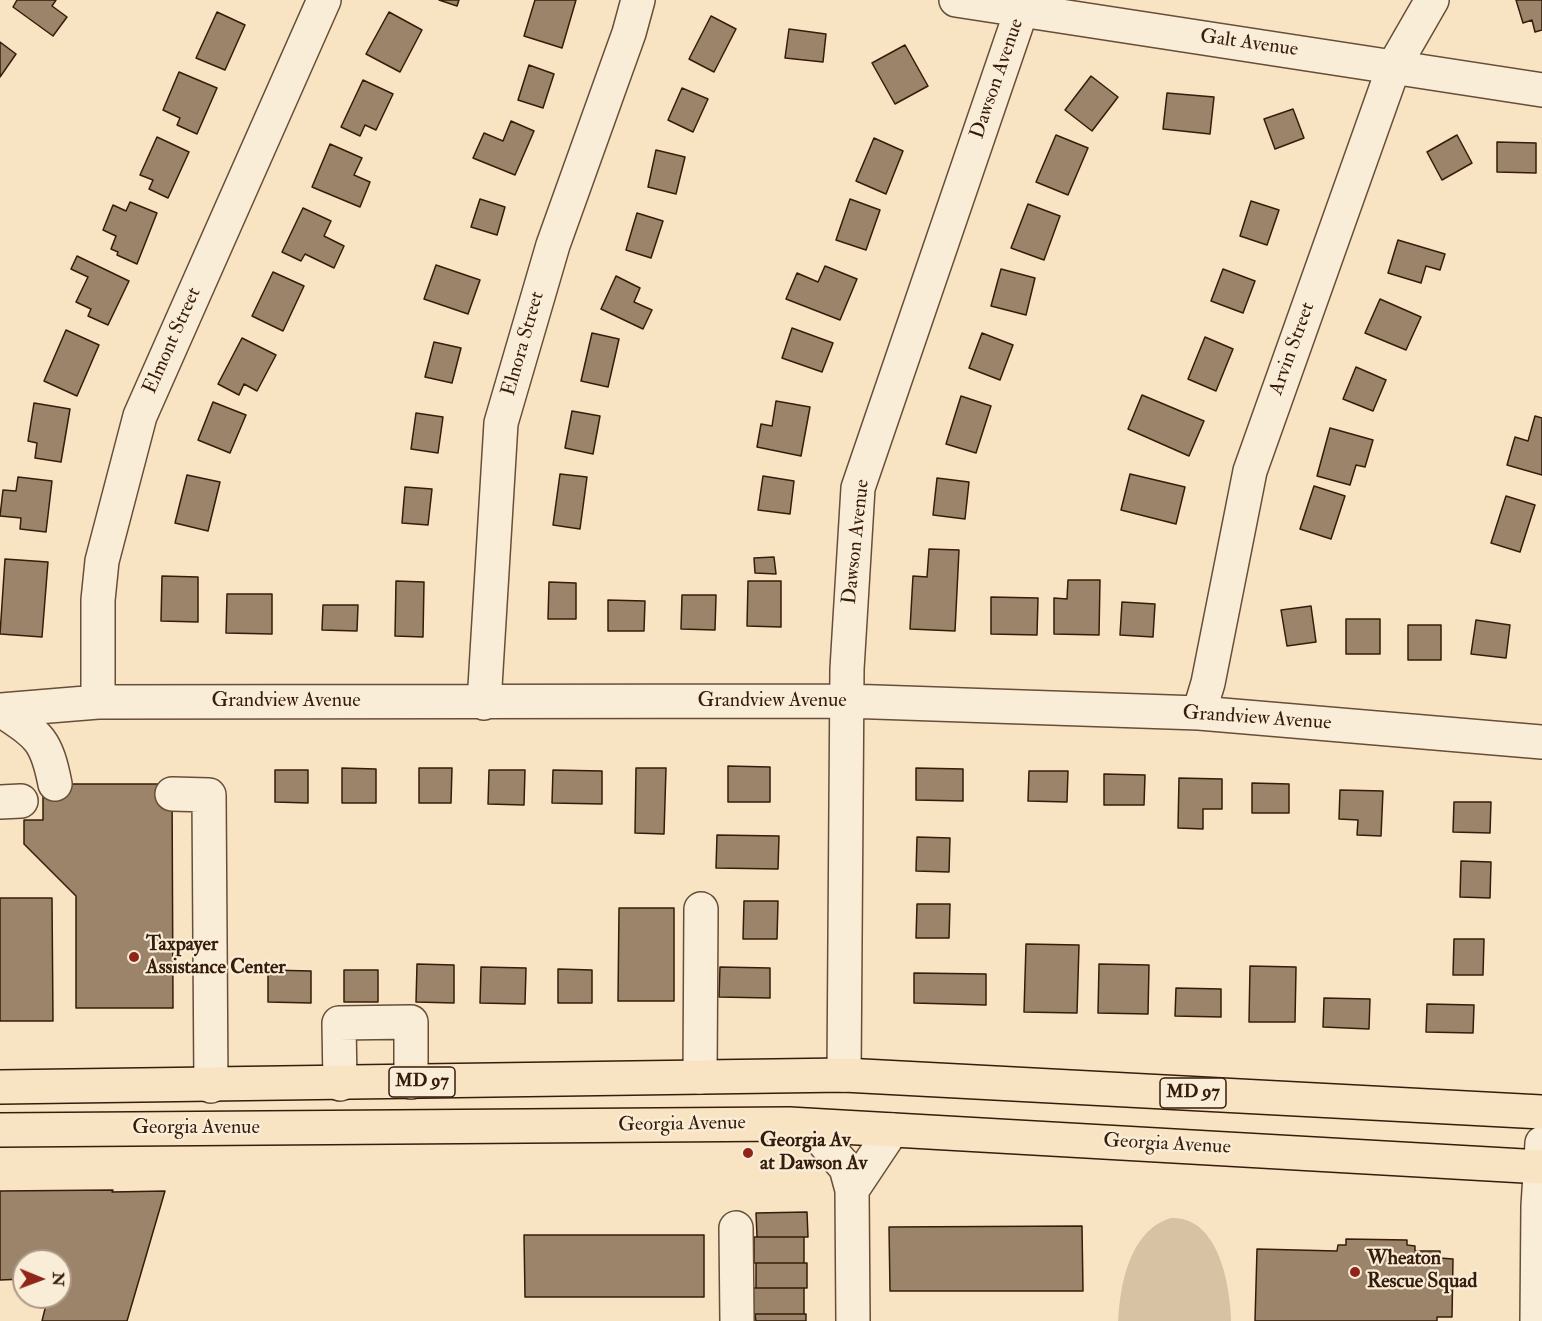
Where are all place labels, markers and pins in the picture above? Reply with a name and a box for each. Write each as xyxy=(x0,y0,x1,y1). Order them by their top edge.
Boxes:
place label: Taxpayer Assistance Center xyxy=(146,934,286,981)
marker: Taxpayer Assistance Center xyxy=(127,950,141,964)
place label: Georgia Av at Dawson Av xyxy=(760,1130,867,1177)
marker: Georgia Av at Dawson Av xyxy=(741,1146,755,1160)
place label: Wheaton Rescue Squad xyxy=(1367,1248,1477,1295)
marker: Wheaton Rescue Squad xyxy=(1348,1265,1362,1279)

